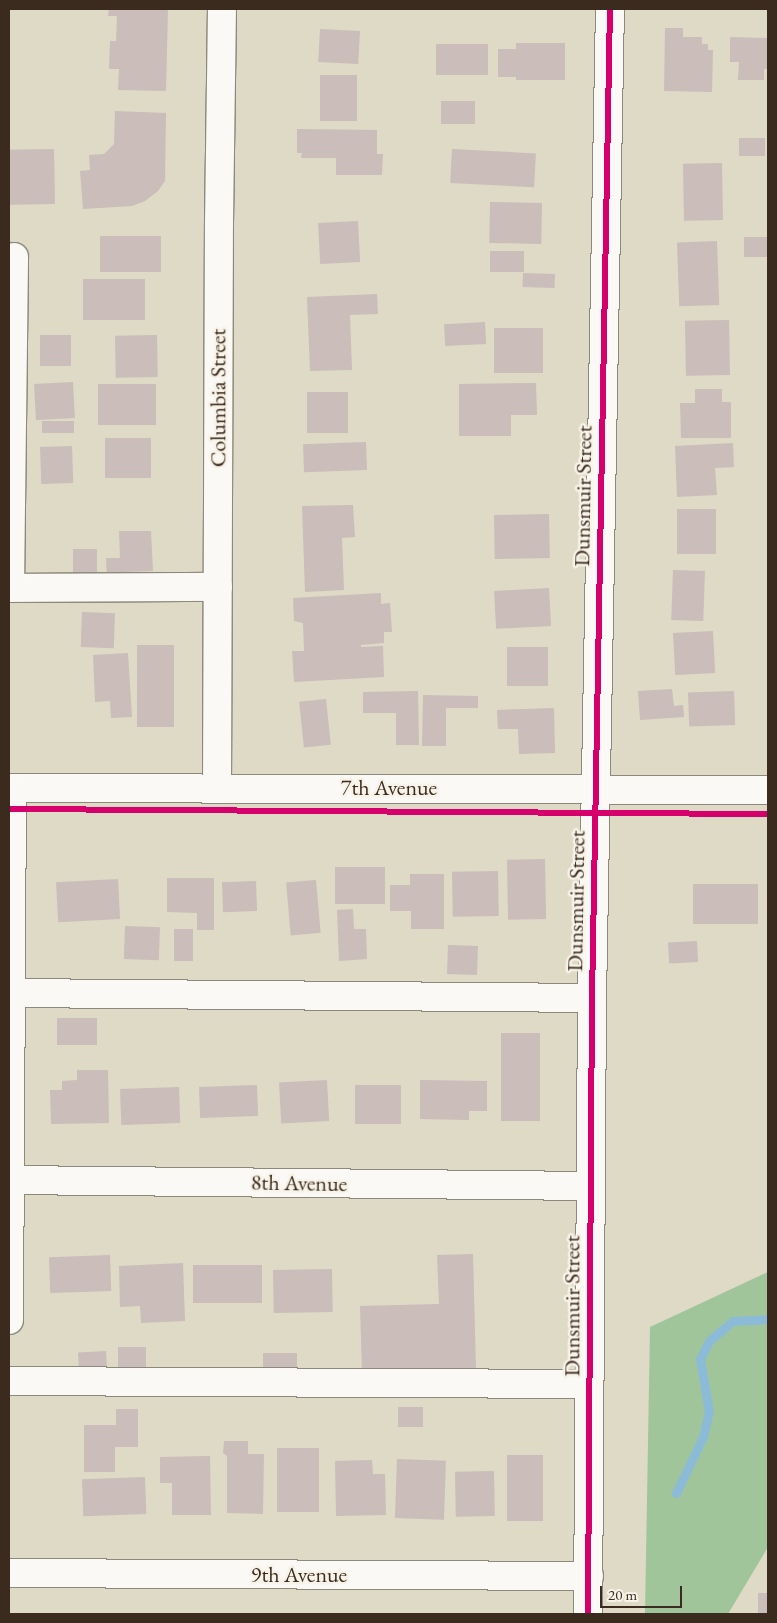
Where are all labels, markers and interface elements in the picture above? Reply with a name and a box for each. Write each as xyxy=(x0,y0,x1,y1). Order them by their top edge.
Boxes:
street label: Columbia Street xyxy=(205,329,231,467)
street label: Dunsmuir Street xyxy=(569,425,597,567)
street label: 7th Avenue xyxy=(341,775,437,801)
street label: Dunsmuir Street xyxy=(562,830,590,972)
street label: 8th Avenue xyxy=(251,1169,347,1197)
street label: Dunsmuir Street xyxy=(559,1235,585,1377)
street label: 9th Avenue xyxy=(251,1562,347,1588)
scale bar xyxy=(602,1576,684,1608)
text: 20 m xyxy=(608,1585,637,1604)

